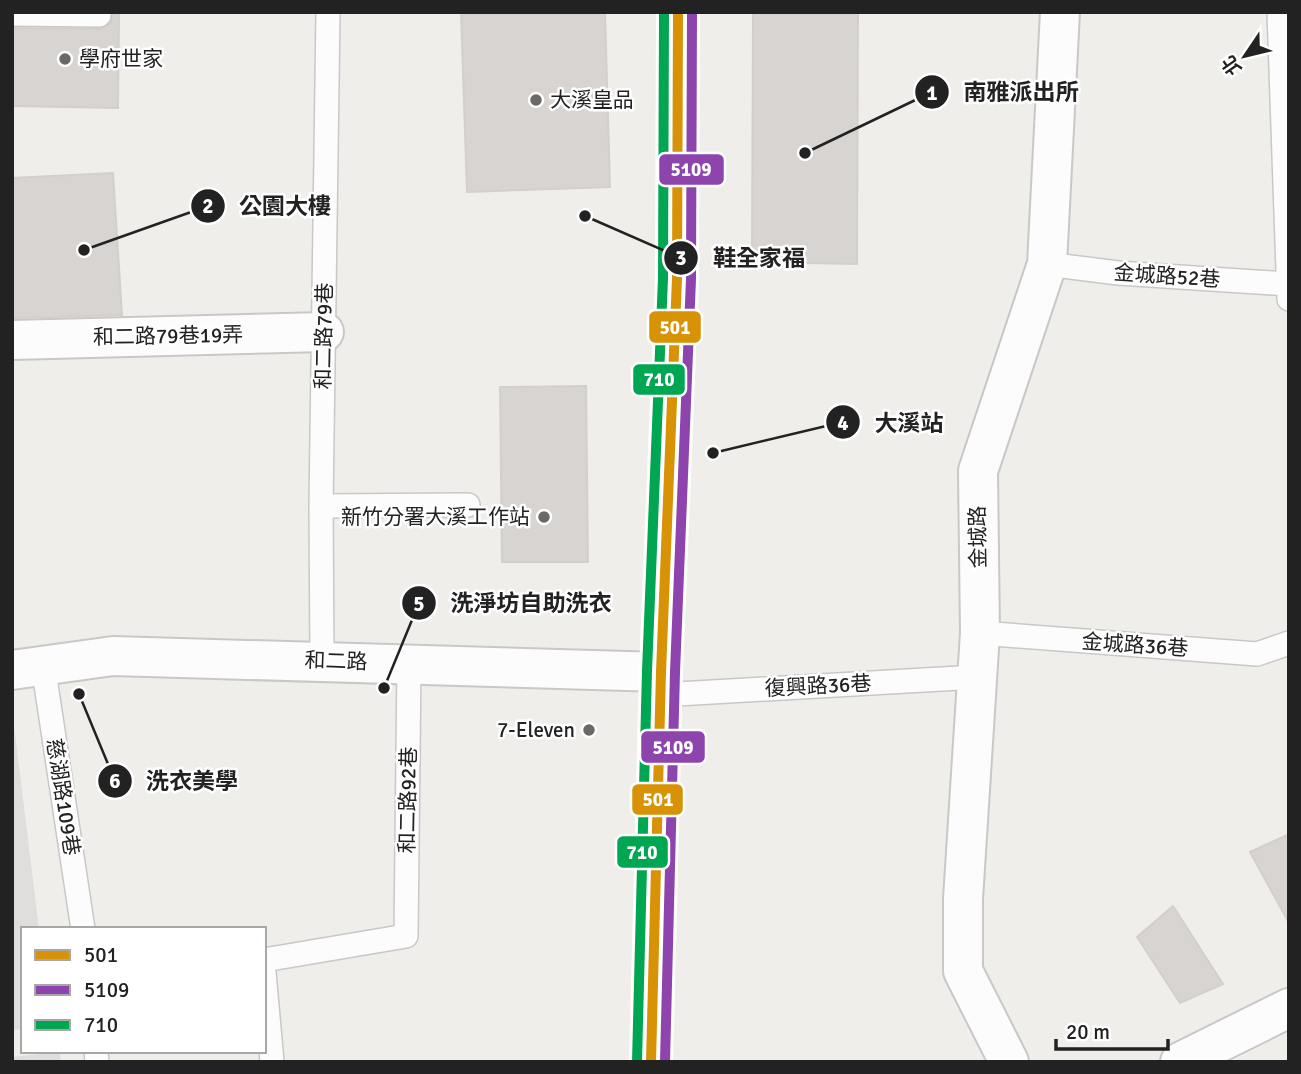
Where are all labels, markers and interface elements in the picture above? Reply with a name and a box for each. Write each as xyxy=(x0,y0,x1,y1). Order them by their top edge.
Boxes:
north arrow xyxy=(1210,21,1280,91)
place label: 學府世家 xyxy=(79,46,163,72)
marker: 學府世家 xyxy=(57,51,73,67)
text: 北 xyxy=(1217,51,1247,80)
callout: 南雅派出所 xyxy=(915,70,1093,114)
text: 南雅派出所 xyxy=(964,78,1079,107)
text: 1 xyxy=(926,80,938,106)
place label: 大溪皇品 xyxy=(550,87,634,113)
marker: 大溪皇品 xyxy=(528,92,544,108)
line badge: 5109 xyxy=(658,153,725,186)
text: 5109 xyxy=(670,158,712,182)
callout: 公園大樓 xyxy=(190,184,345,228)
text: 公園大樓 xyxy=(239,192,331,221)
text: 2 xyxy=(202,193,214,219)
callout: 鞋全家福 xyxy=(664,236,819,280)
text: 鞋全家福 xyxy=(713,244,805,273)
text: 3 xyxy=(675,245,687,271)
street label: 金城路52巷 xyxy=(1113,259,1221,293)
street label: 和二路79巷 xyxy=(310,282,338,390)
line badge: 501 xyxy=(648,310,702,344)
text: 501 xyxy=(660,316,690,340)
street label: 和二路79巷19弄 xyxy=(93,322,243,350)
line badge: 710 xyxy=(632,363,686,396)
text: 710 xyxy=(644,368,674,392)
callout: 大溪站 xyxy=(825,400,957,444)
text: 大溪站 xyxy=(875,409,944,438)
text: 4 xyxy=(837,410,849,436)
place label: 新竹分署大溪工作站 xyxy=(341,504,530,530)
street label: 金城路 xyxy=(964,505,992,569)
marker: 新竹分署大溪工作站 xyxy=(536,509,552,525)
callout: 洗淨坊自助洗衣 xyxy=(401,581,625,625)
text: 洗淨坊自助洗衣 xyxy=(451,589,612,618)
text: 5 xyxy=(413,591,425,617)
street label: 金城路36巷 xyxy=(1081,628,1189,662)
street label: 和二路 xyxy=(304,647,368,675)
street label: 復興路36巷 xyxy=(764,670,872,702)
place label: 7-Eleven xyxy=(497,717,575,743)
marker: 7-Eleven xyxy=(581,722,597,738)
line badge: 5109 xyxy=(640,730,706,764)
text: 5109 xyxy=(652,736,694,760)
street label: 慈湖路109巷 xyxy=(41,737,85,857)
street label: 和二路92巷 xyxy=(394,746,422,854)
callout: 洗衣美學 xyxy=(97,759,252,803)
text: 洗衣美學 xyxy=(146,767,238,796)
text: 6 xyxy=(109,768,121,794)
line badge: 501 xyxy=(631,783,684,816)
text: 501 xyxy=(643,788,673,812)
line badge: 710 xyxy=(616,835,669,869)
text: 710 xyxy=(627,841,657,865)
legend xyxy=(21,927,266,1053)
text: 501 xyxy=(84,942,118,968)
text: 5109 xyxy=(84,977,129,1003)
scale bar xyxy=(1056,1007,1168,1052)
text: 710 xyxy=(84,1012,118,1038)
text: 20 m xyxy=(1066,1019,1110,1045)

